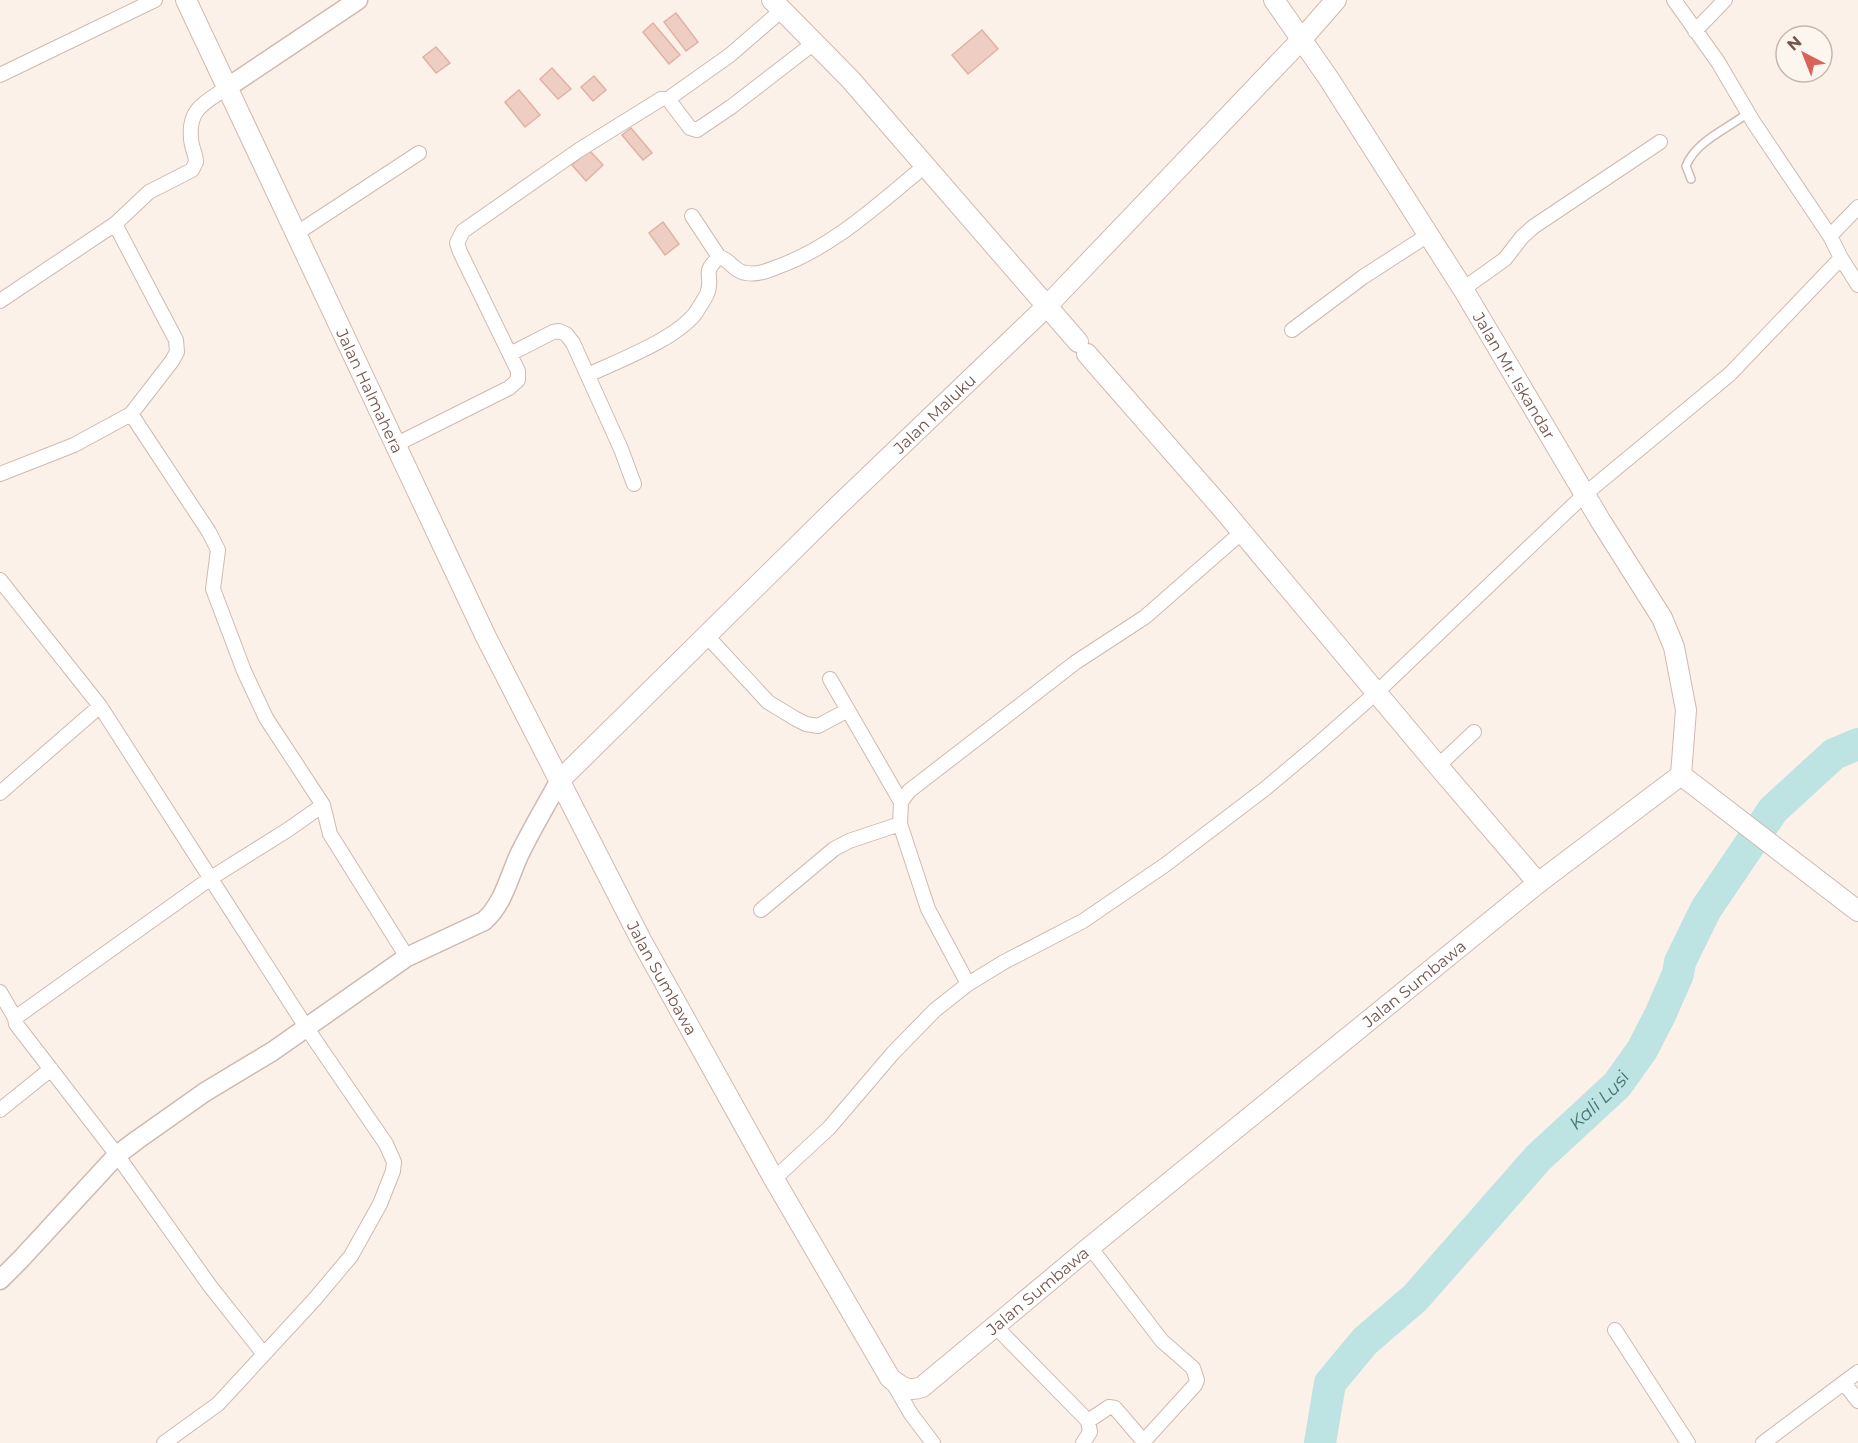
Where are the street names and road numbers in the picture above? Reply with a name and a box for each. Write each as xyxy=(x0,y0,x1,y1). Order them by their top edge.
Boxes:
street label: Jalan Mr. Iskandar xyxy=(1469,308,1559,443)
street label: Jalan Halmahera xyxy=(332,325,407,456)
street label: Jalan Maluku xyxy=(889,370,980,458)
street label: Jalan Sumbawa xyxy=(623,917,701,1038)
street label: Jalan Sumbawa xyxy=(1358,936,1470,1032)
street label: Jalan Sumbawa xyxy=(982,1243,1092,1339)

